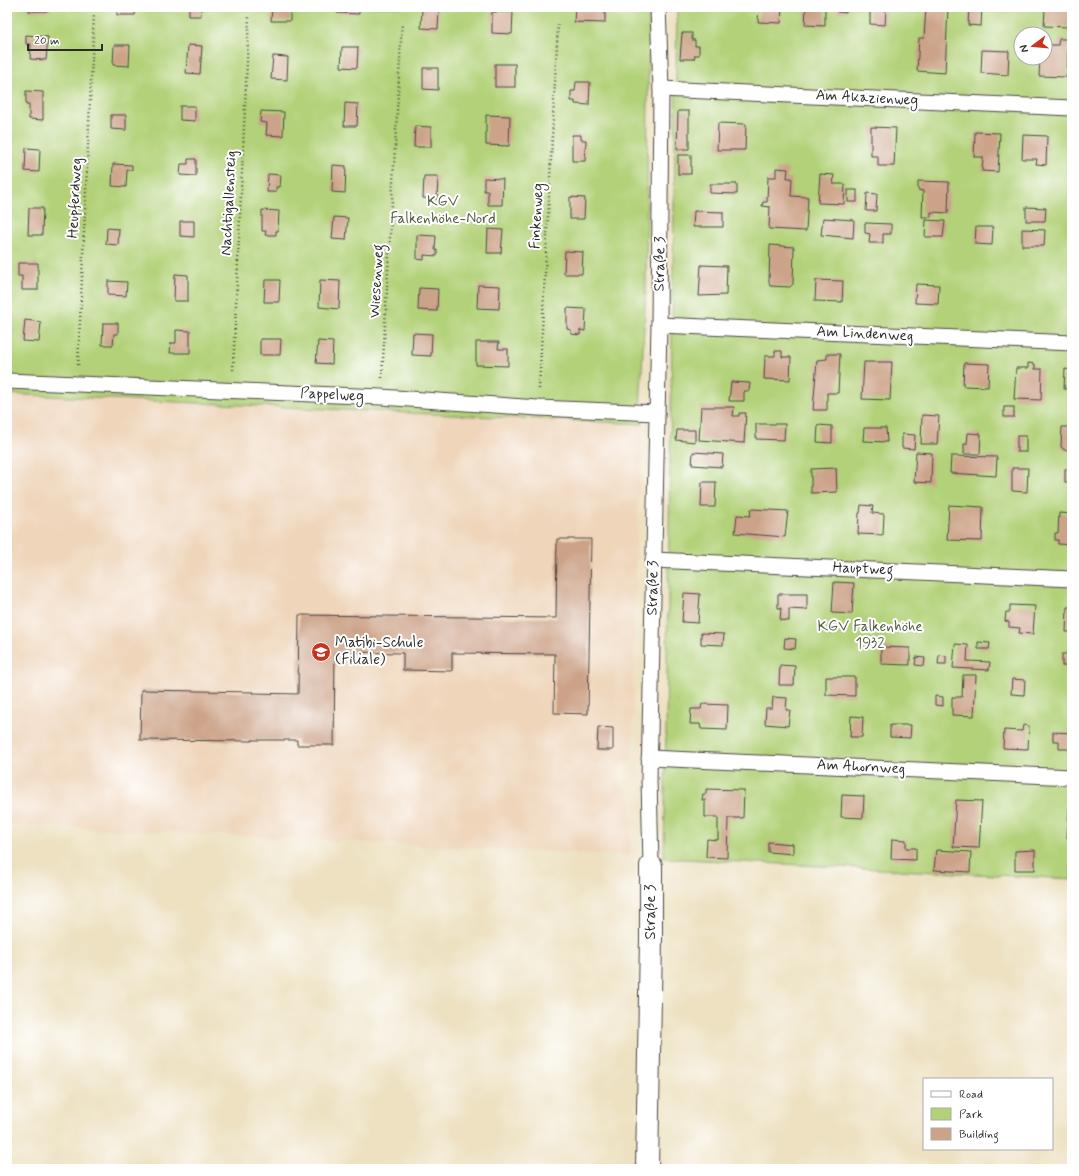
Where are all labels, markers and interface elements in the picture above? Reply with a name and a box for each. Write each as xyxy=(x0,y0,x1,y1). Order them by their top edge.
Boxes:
scale bar xyxy=(28,26,102,52)
north arrow xyxy=(1013,26,1053,66)
text: 20 m xyxy=(34,33,60,49)
text: N xyxy=(1017,43,1032,54)
street label: Am Akazienweg xyxy=(815,85,919,112)
street label: Nachtigallensteig xyxy=(216,150,242,256)
street label: Heupferdweg xyxy=(63,157,87,239)
street label: Finkenweg xyxy=(525,183,550,250)
park label: KGV Falkenhöhe-Nord xyxy=(390,192,496,229)
street label: Straße 3 xyxy=(650,236,670,292)
street label: Wiesenweg xyxy=(365,243,390,319)
street label: Am Lindenweg xyxy=(816,321,914,347)
street label: Pappelweg xyxy=(300,383,364,408)
street label: Hauptweg xyxy=(832,557,894,582)
street label: Straße 3 xyxy=(643,560,663,616)
park label: KGV Falkenhöhe 1932 xyxy=(817,617,923,654)
place label: Matibi-Schule (Filiale) xyxy=(335,633,424,670)
school or university icon: Matibi-Schule (Filiale) xyxy=(310,641,332,663)
street label: Am Ahornweg xyxy=(816,755,906,779)
street label: Straße 3 xyxy=(641,884,661,940)
legend xyxy=(923,1078,1053,1150)
text: Road xyxy=(959,1087,983,1103)
text: Park xyxy=(959,1107,983,1123)
text: Building xyxy=(959,1127,999,1144)

